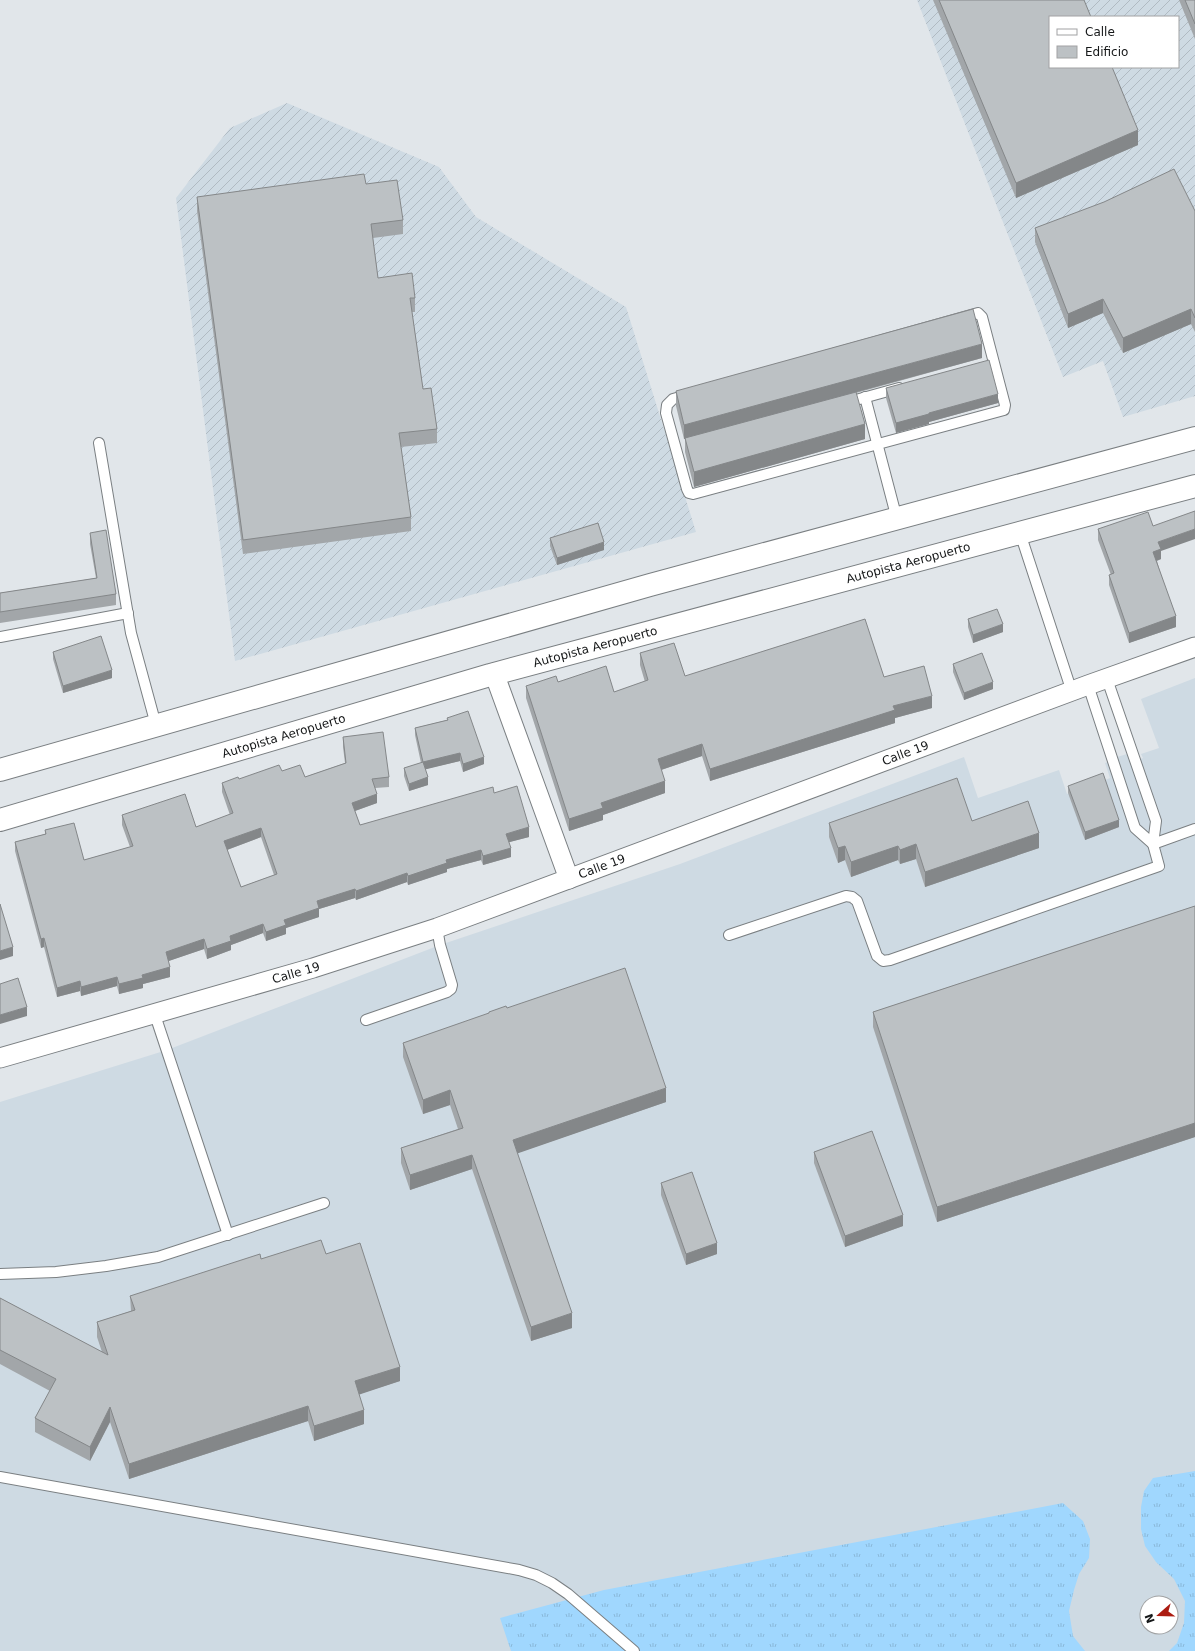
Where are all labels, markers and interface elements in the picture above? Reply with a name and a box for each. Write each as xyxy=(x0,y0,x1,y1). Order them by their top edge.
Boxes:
legend xyxy=(1049,16,1179,68)
text: Calle xyxy=(1085,25,1115,39)
text: Edificio xyxy=(1085,45,1128,59)
street label: Autopista Aeropuerto xyxy=(845,540,972,586)
street label: Autopista Aeropuerto xyxy=(532,623,659,670)
street label: Autopista Aeropuerto xyxy=(220,711,347,761)
street label: Calle 19 xyxy=(880,738,931,768)
street label: Calle 19 xyxy=(577,851,627,882)
street label: Calle 19 xyxy=(271,959,322,986)
north arrow xyxy=(1139,1595,1179,1635)
text: N xyxy=(1142,1612,1158,1625)

